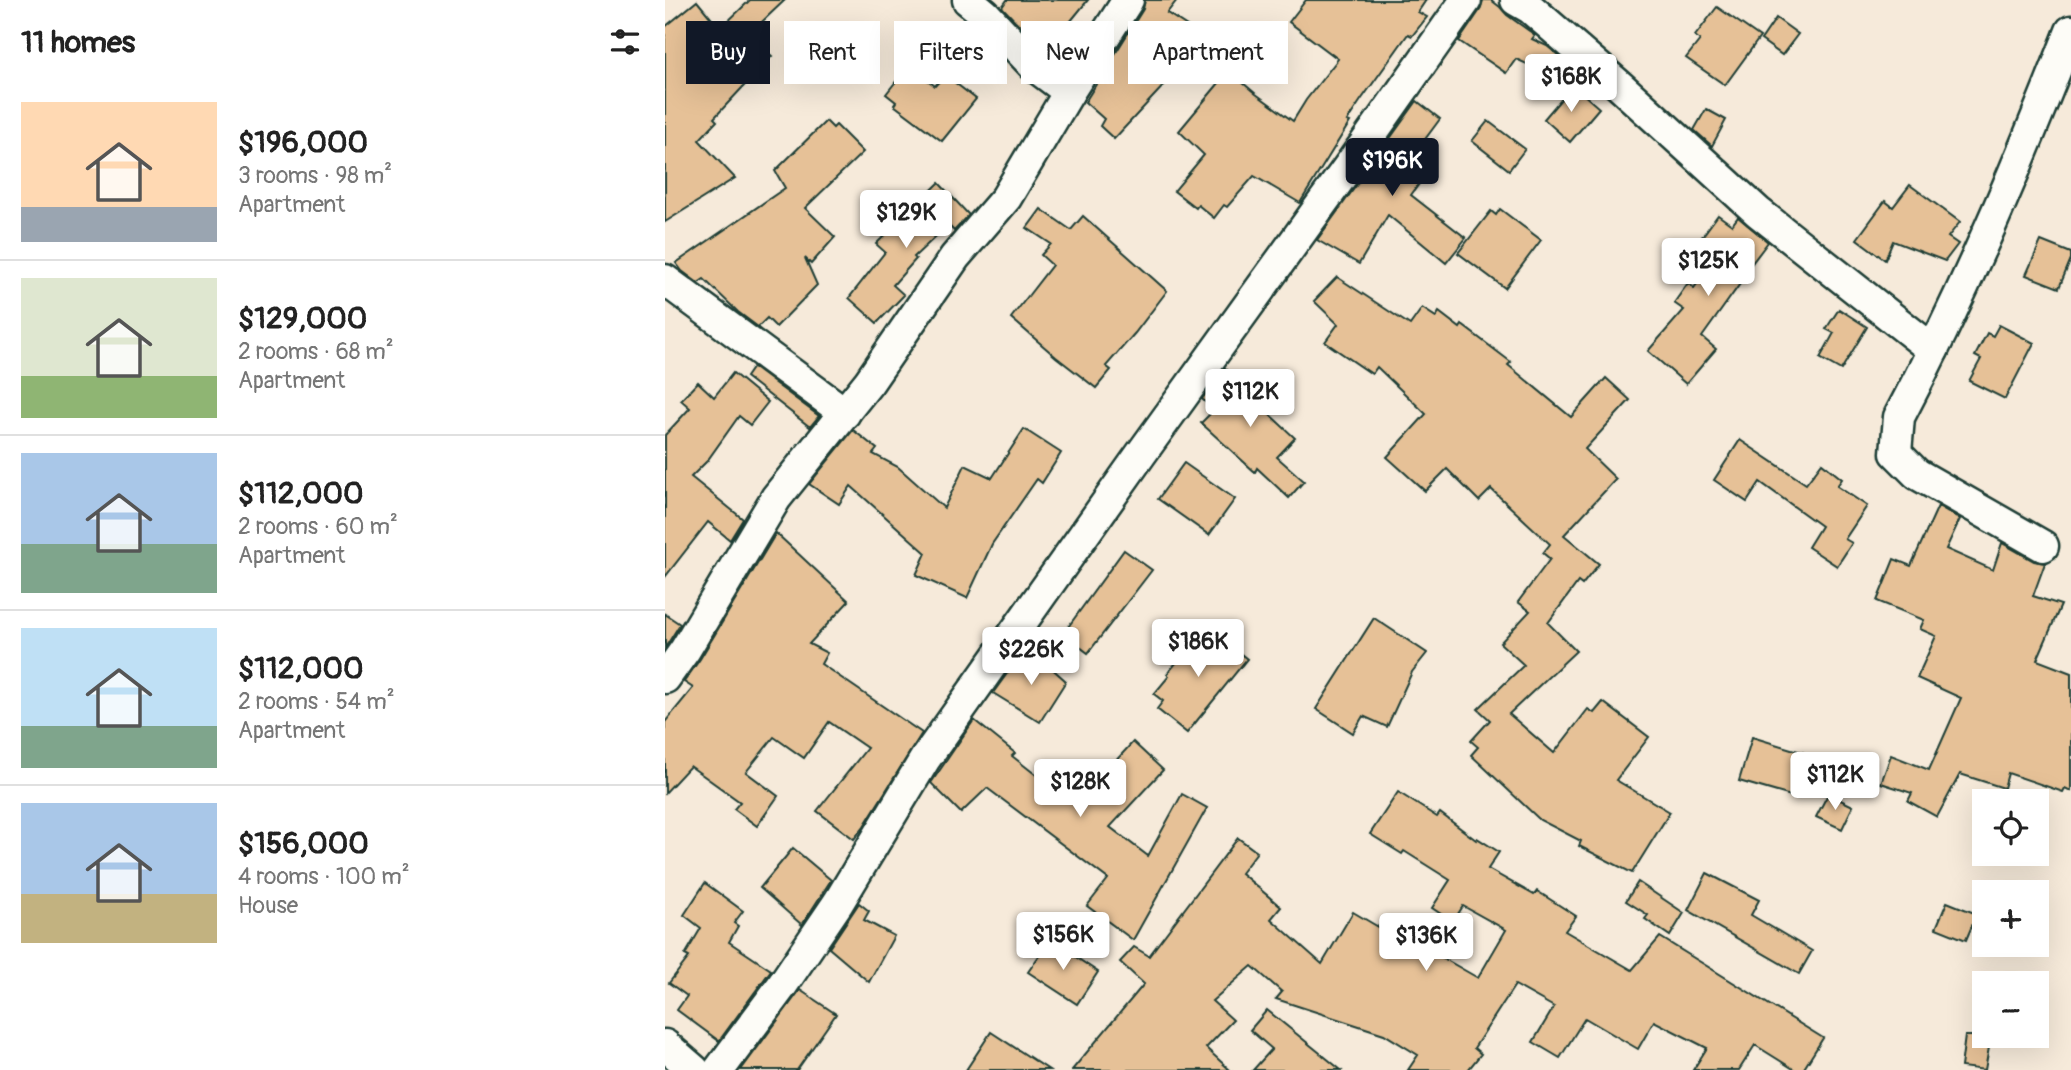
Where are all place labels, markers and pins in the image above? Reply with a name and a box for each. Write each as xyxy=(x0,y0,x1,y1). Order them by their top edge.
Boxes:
pin: $168K xyxy=(1522,54,1620,114)
pin: $196K xyxy=(1343,138,1441,198)
pin: $129K xyxy=(857,190,955,250)
pin: $125K xyxy=(1659,238,1757,298)
pin: $112K xyxy=(1201,370,1299,429)
pin: $186K xyxy=(1149,620,1247,679)
pin: $226K xyxy=(982,628,1080,687)
pin: $112K xyxy=(1786,752,1884,812)
pin: $128K xyxy=(1031,760,1129,819)
pin: $156K xyxy=(1014,912,1112,972)
pin: $136K xyxy=(1377,914,1475,973)

